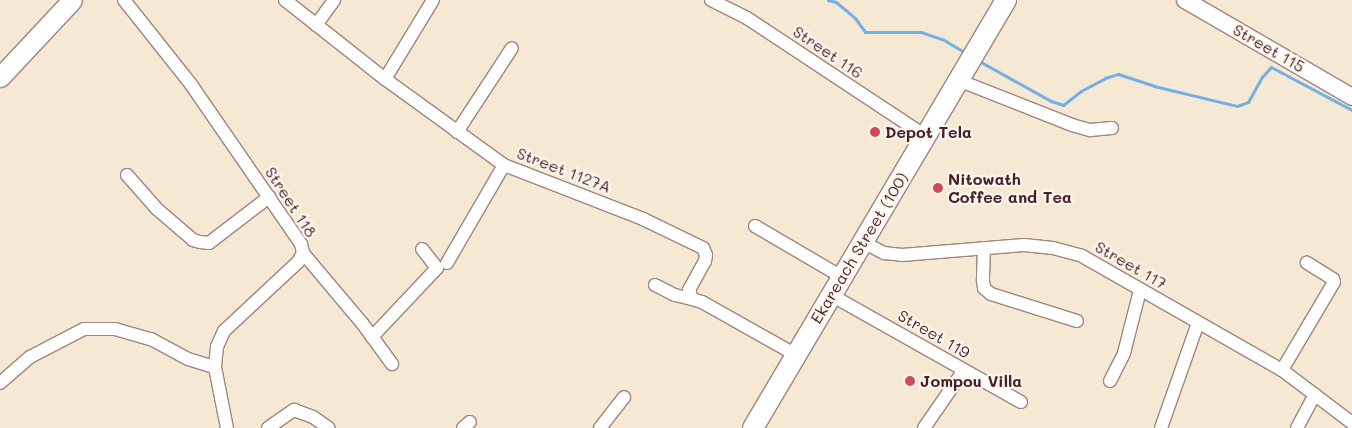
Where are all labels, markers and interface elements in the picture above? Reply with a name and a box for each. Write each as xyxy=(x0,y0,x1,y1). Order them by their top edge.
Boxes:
street label: Street 115 xyxy=(1230,20,1308,76)
street label: Street 116 xyxy=(789,22,867,82)
place label: Depot Tela xyxy=(885,122,972,142)
marker: Depot Tela xyxy=(869,126,881,138)
street label: Street 1127A xyxy=(514,143,614,197)
street label: Street 118 xyxy=(261,163,321,241)
street label: Ekareach Street (100) xyxy=(806,169,912,327)
place label: Nitowath Coffee and Tea xyxy=(948,169,1072,207)
marker: Nitowath Coffee and Tea xyxy=(932,182,944,194)
street label: Street 117 xyxy=(1092,237,1170,293)
street label: Street 119 xyxy=(895,306,973,362)
place label: Jompou Villa xyxy=(920,371,1022,391)
marker: Jompou Villa xyxy=(904,375,916,387)

